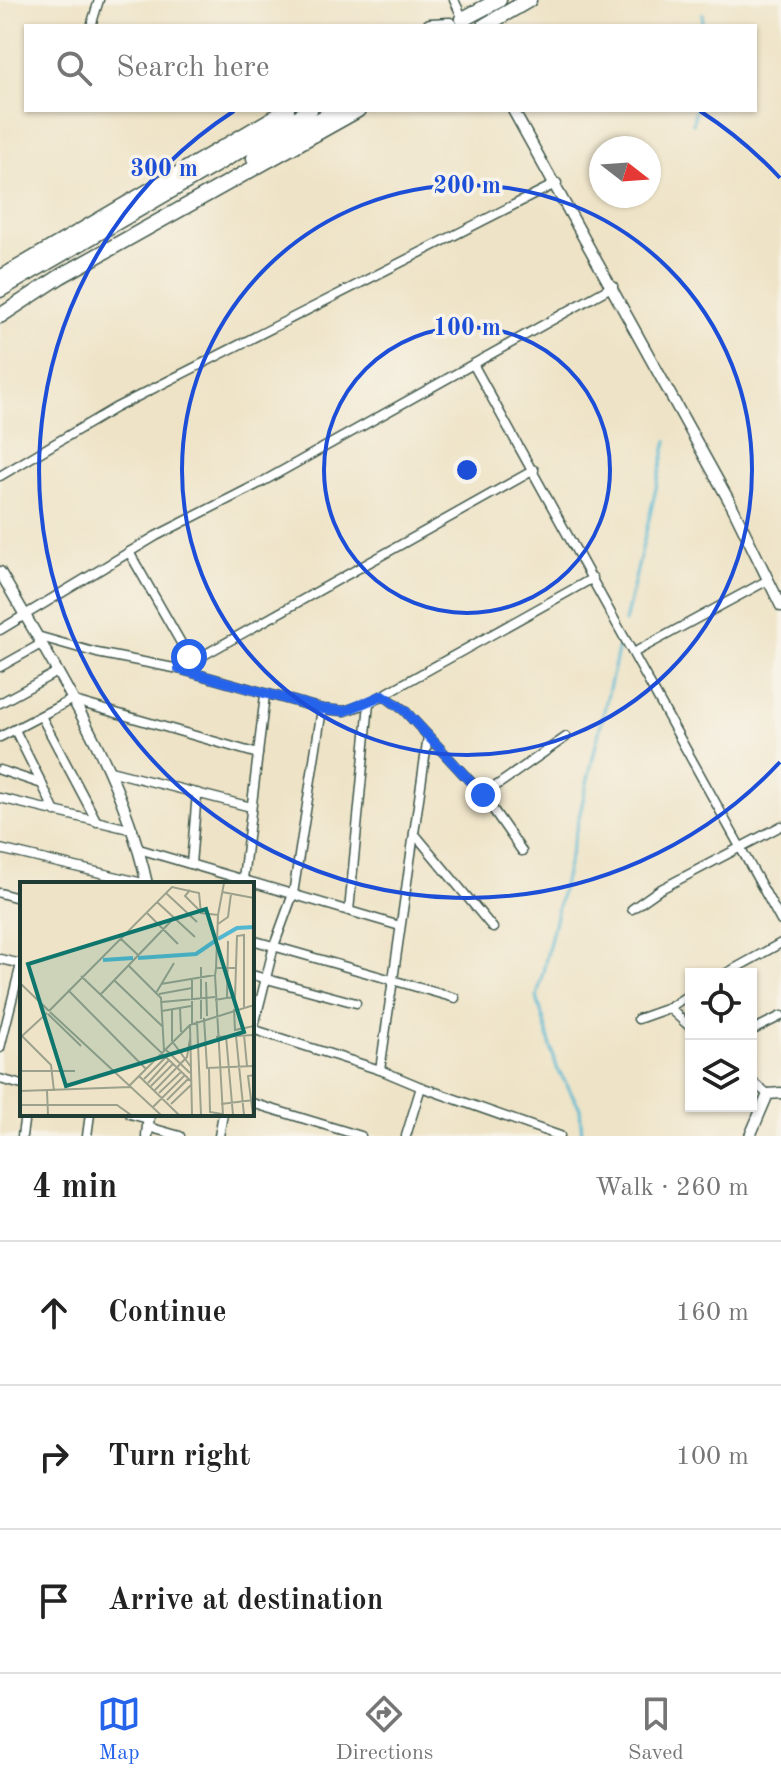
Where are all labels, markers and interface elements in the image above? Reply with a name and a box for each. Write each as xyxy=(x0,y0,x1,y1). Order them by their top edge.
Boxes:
search box xyxy=(24,24,757,112)
icon: search xyxy=(52,46,96,90)
text: Search here xyxy=(116,53,270,83)
north arrow xyxy=(589,136,661,208)
text: 300 m xyxy=(130,158,198,182)
text: 200 m xyxy=(433,175,501,199)
text: 100 m xyxy=(433,317,501,341)
centre of rings xyxy=(453,456,481,484)
route start xyxy=(171,639,207,675)
route end xyxy=(465,777,501,813)
inset map xyxy=(20,882,254,1116)
map controls xyxy=(685,968,757,1112)
button: locate xyxy=(685,968,757,1040)
button: layers xyxy=(685,1040,757,1112)
text: 4 min xyxy=(32,1171,117,1205)
text: Walk · 260 m xyxy=(595,1175,749,1201)
icon: ahead xyxy=(32,1291,76,1335)
text: Continue xyxy=(108,1298,227,1328)
text: 160 m xyxy=(676,1300,749,1326)
icon: right xyxy=(32,1435,76,1479)
text: Turn right xyxy=(108,1442,250,1472)
text: 100 m xyxy=(676,1444,749,1470)
icon: arrive xyxy=(32,1579,76,1623)
text: Arrive at destination xyxy=(108,1586,383,1616)
tab: Map xyxy=(97,1692,141,1767)
tab: Directions xyxy=(336,1692,433,1767)
tab: Saved xyxy=(628,1692,684,1767)

